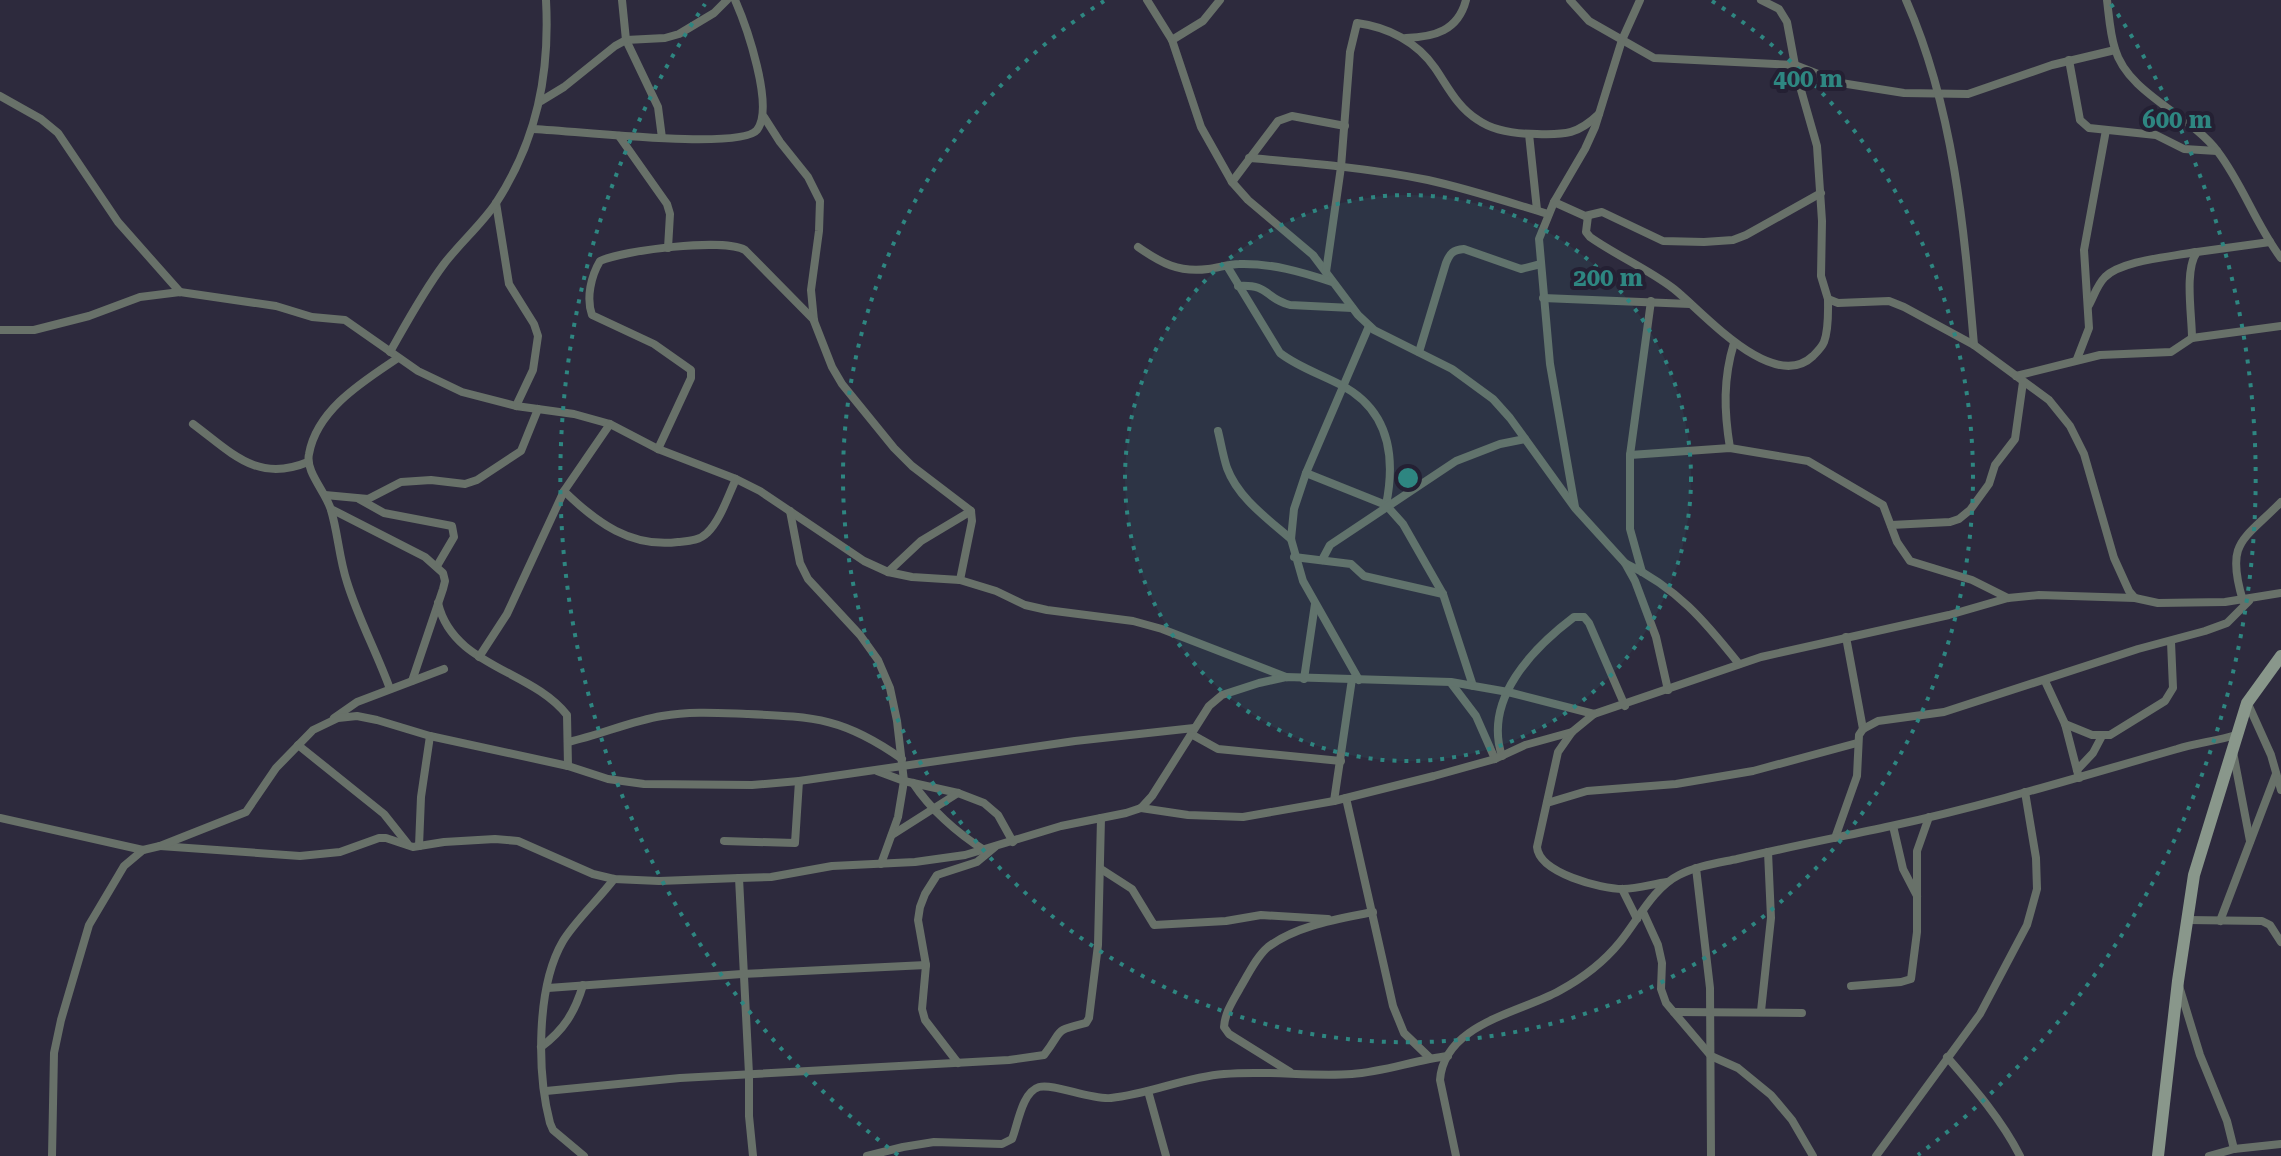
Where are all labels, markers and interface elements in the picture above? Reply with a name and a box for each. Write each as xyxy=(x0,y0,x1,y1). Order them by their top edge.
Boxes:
text: 400 m xyxy=(1773,65,1843,93)
text: 600 m xyxy=(2142,106,2212,134)
text: 200 m xyxy=(1573,264,1643,292)
centre of rings xyxy=(1394,464,1422,492)

